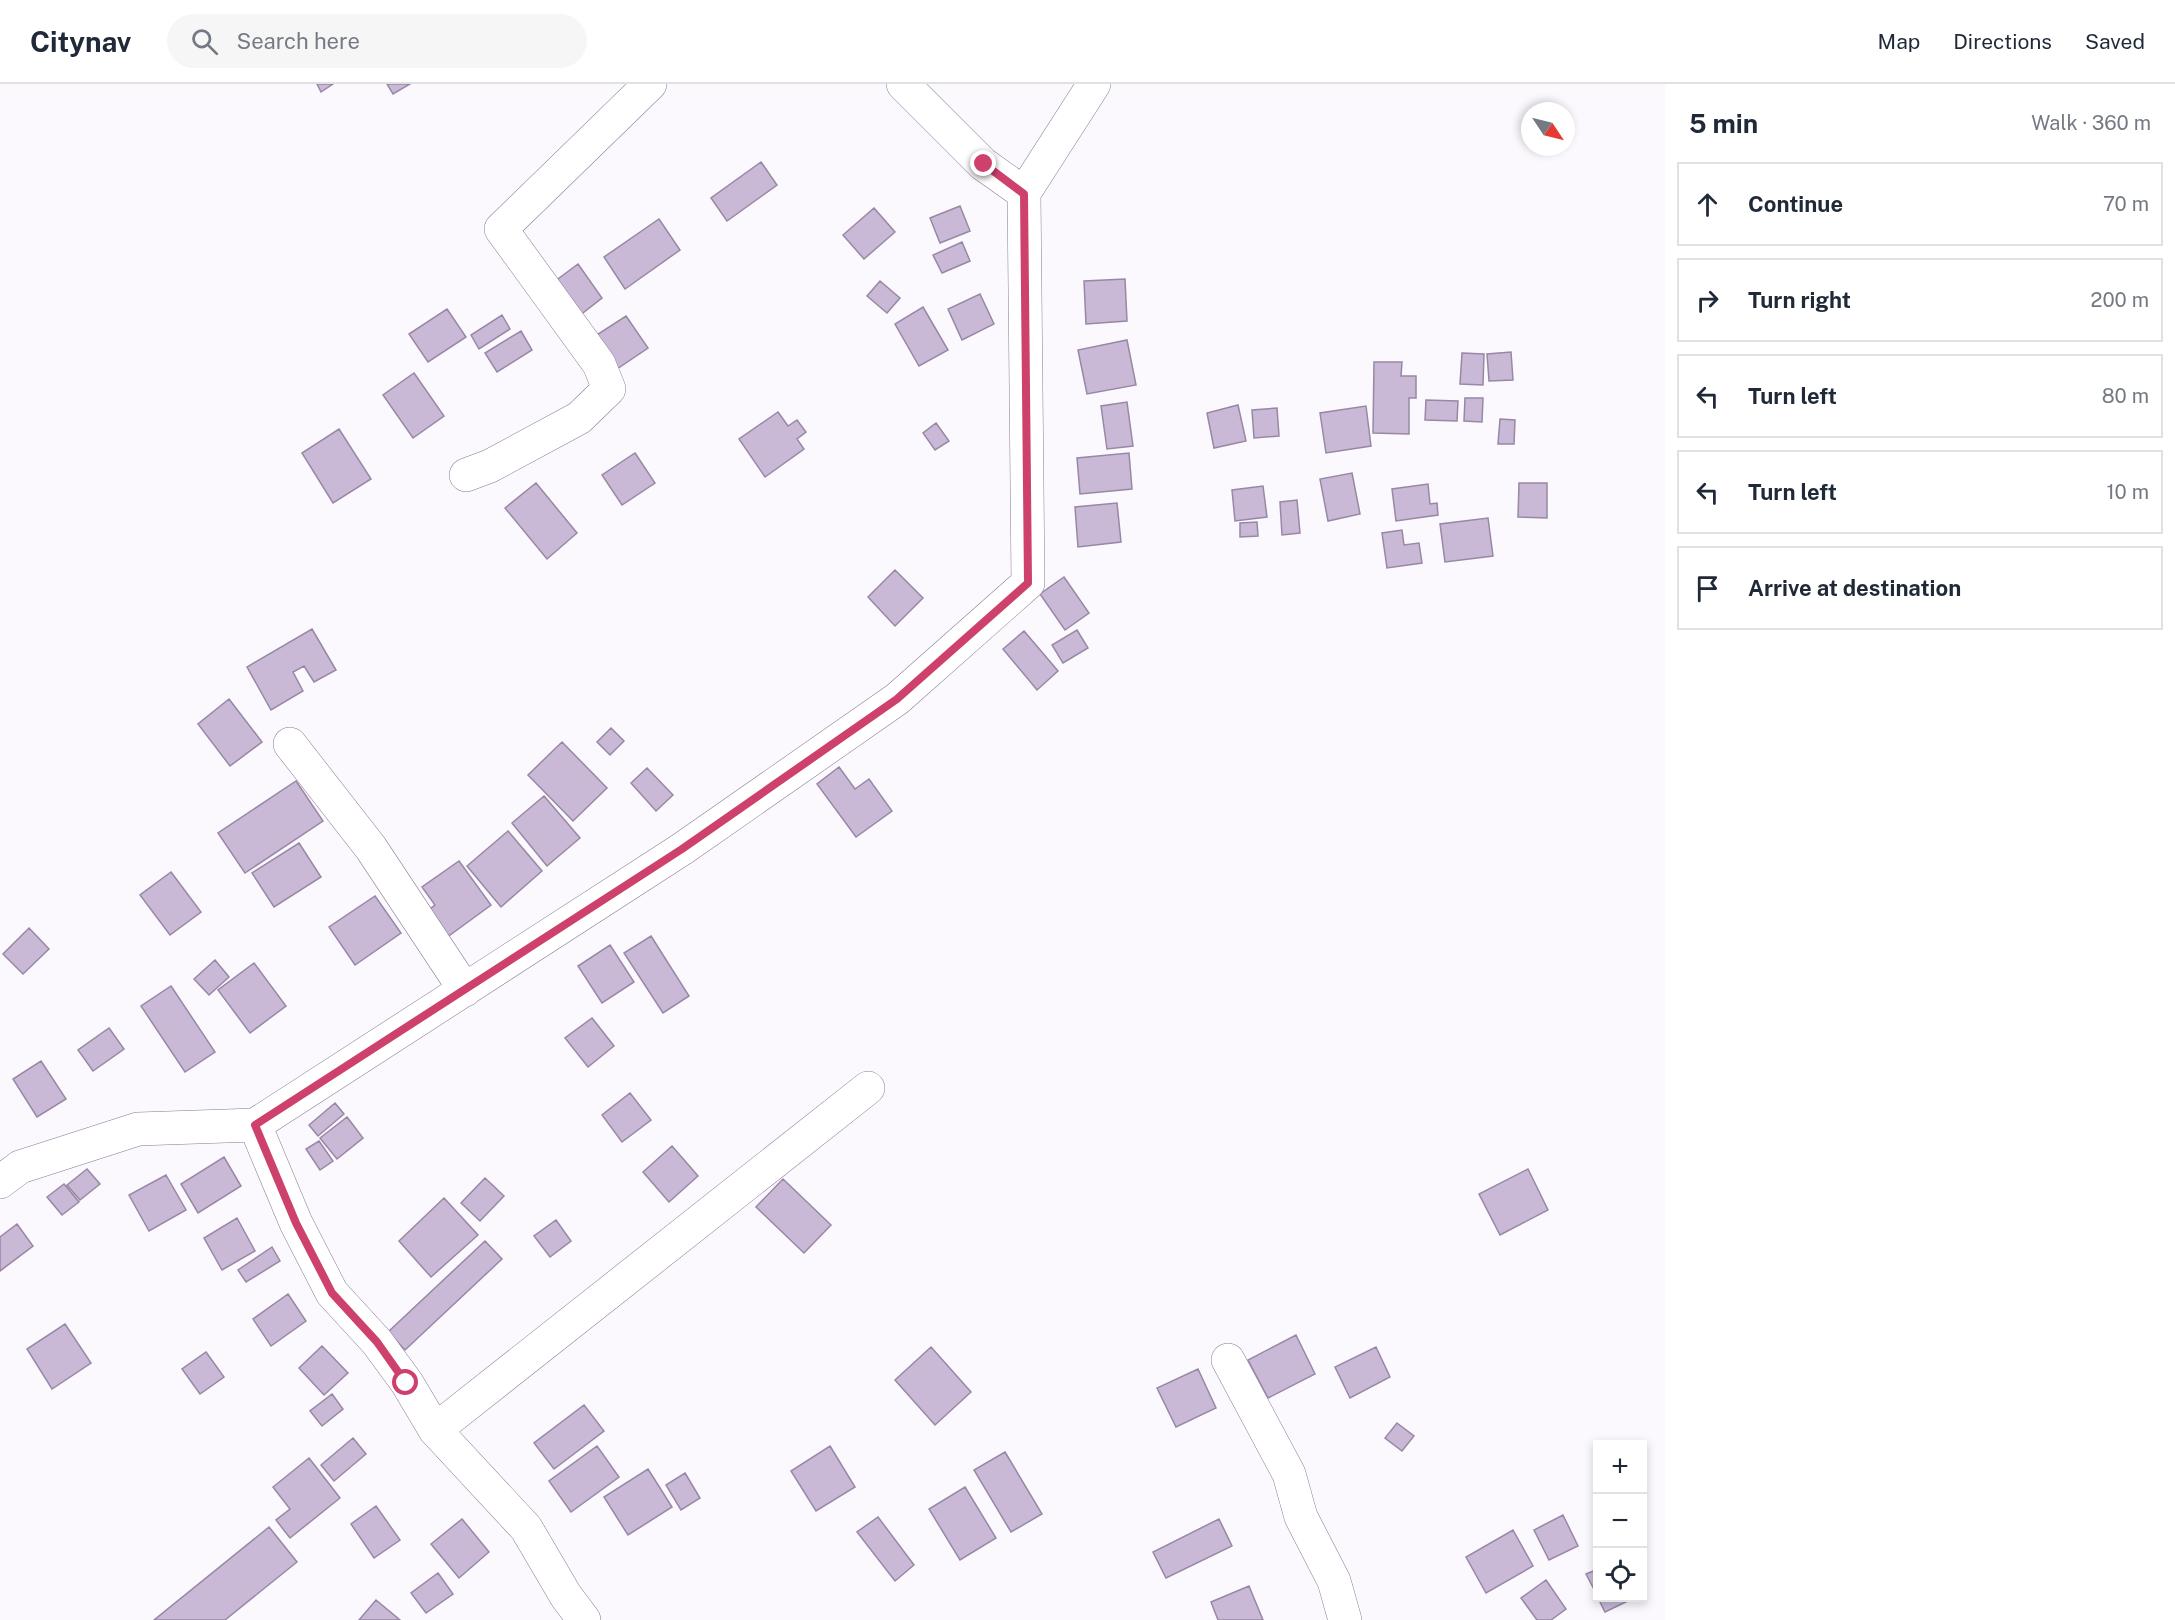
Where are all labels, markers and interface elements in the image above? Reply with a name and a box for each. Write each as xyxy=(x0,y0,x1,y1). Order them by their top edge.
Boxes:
search box xyxy=(167,14,587,68)
text: Citynav xyxy=(30,25,131,58)
icon: search xyxy=(188,25,221,58)
text: Search here xyxy=(236,28,360,54)
text: Map xyxy=(1878,29,1920,54)
text: Directions xyxy=(1953,29,2052,54)
text: Saved xyxy=(2085,29,2145,54)
north arrow xyxy=(1521,102,1575,156)
text: 5 min xyxy=(1689,108,1758,139)
text: Walk · 360 m xyxy=(2031,111,2151,135)
route end xyxy=(970,150,996,176)
icon: ahead xyxy=(1691,188,1724,221)
text: Continue xyxy=(1748,191,1843,217)
text: 70 m xyxy=(2103,192,2149,216)
icon: right xyxy=(1691,284,1724,317)
text: Turn right xyxy=(1748,287,1851,313)
text: 200 m xyxy=(2091,288,2149,312)
icon: left xyxy=(1691,380,1724,413)
text: Turn left xyxy=(1748,383,1837,409)
text: 80 m xyxy=(2102,384,2149,408)
icon: left xyxy=(1691,476,1724,509)
text: Turn left xyxy=(1748,479,1837,505)
text: 10 m xyxy=(2106,480,2149,504)
icon: arrive xyxy=(1691,572,1724,605)
text: Arrive at destination xyxy=(1748,575,1961,601)
route start xyxy=(392,1369,418,1395)
map controls xyxy=(1593,1440,1647,1602)
button: + xyxy=(1593,1440,1647,1494)
button: − xyxy=(1593,1494,1647,1548)
button: locate xyxy=(1593,1548,1647,1602)

